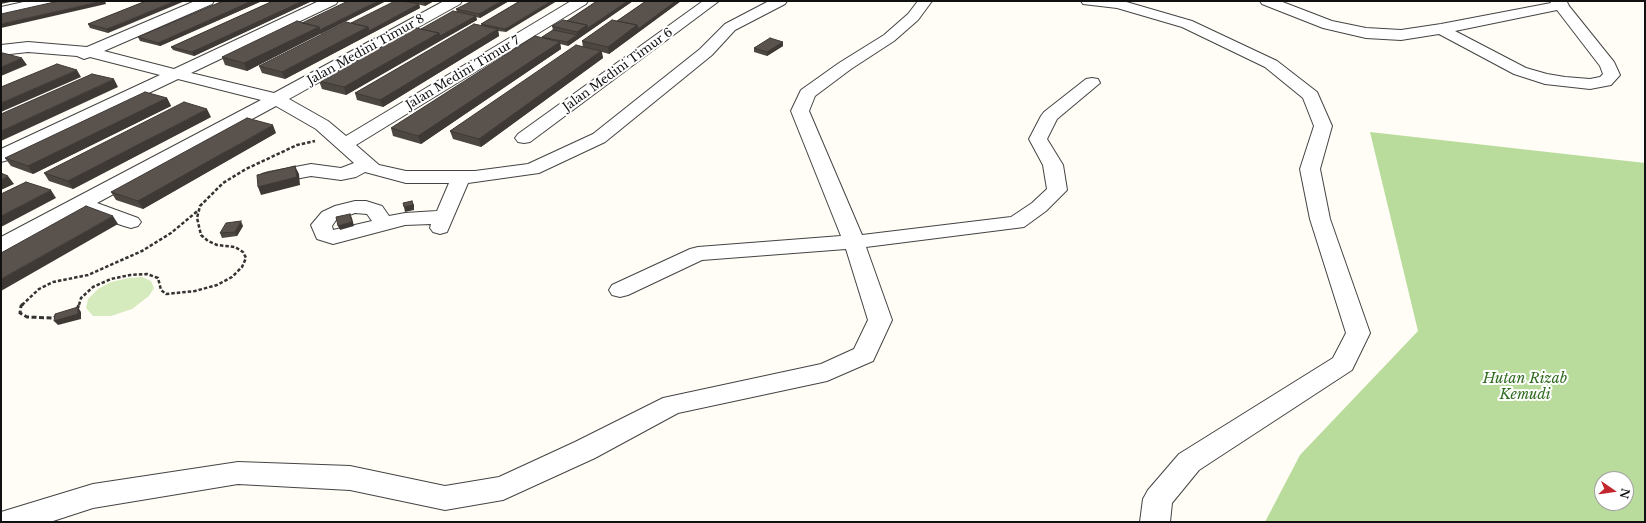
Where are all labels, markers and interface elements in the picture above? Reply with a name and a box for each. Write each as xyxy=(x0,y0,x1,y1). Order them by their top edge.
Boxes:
street label: Jalan Medini Timur 8 xyxy=(305,12,427,88)
street label: Jalan Medini Timur 6 xyxy=(560,25,676,115)
street label: Jalan Medini Timur 7 xyxy=(403,33,523,113)
park label: Hutan Rizab Kemudi xyxy=(1483,371,1567,404)
north arrow xyxy=(1594,471,1634,511)
text: N xyxy=(1617,487,1633,500)

